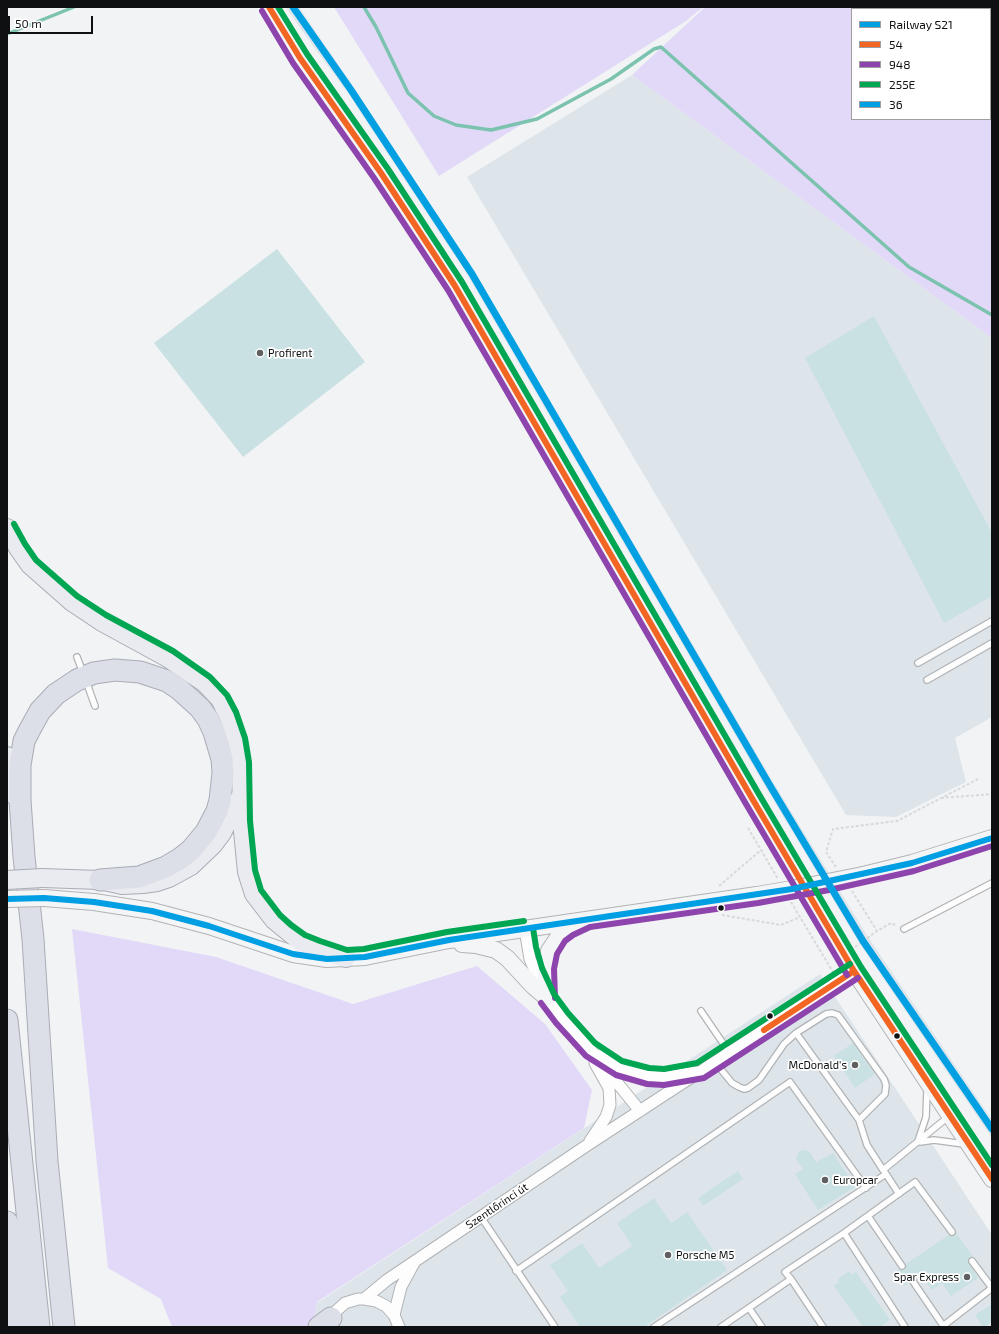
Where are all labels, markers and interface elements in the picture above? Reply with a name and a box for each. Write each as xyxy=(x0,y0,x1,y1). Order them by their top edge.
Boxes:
scale bar xyxy=(10,8,95,34)
legend xyxy=(851,8,991,120)
text: 50 m xyxy=(15,16,42,30)
text: Railway S21 xyxy=(889,17,953,31)
text: 54 xyxy=(889,37,903,51)
text: 948 xyxy=(889,57,911,71)
text: 255E xyxy=(889,77,915,91)
text: 36 xyxy=(889,97,903,111)
place label: Profirent xyxy=(268,346,312,360)
marker: Profirent xyxy=(255,348,265,358)
unlabelled marker xyxy=(716,903,726,913)
unlabelled marker xyxy=(765,1011,775,1021)
unlabelled marker xyxy=(892,1031,902,1041)
place label: McDonald's xyxy=(789,1058,847,1072)
marker: McDonald's xyxy=(850,1060,860,1070)
place label: Europcar xyxy=(833,1173,878,1187)
marker: Europcar xyxy=(820,1175,830,1185)
street label: Szentlőrinci út xyxy=(463,1180,531,1232)
place label: Porsche M5 xyxy=(676,1248,734,1262)
marker: Porsche M5 xyxy=(663,1250,673,1260)
place label: Spar Express xyxy=(894,1270,959,1284)
marker: Spar Express xyxy=(962,1272,972,1282)

